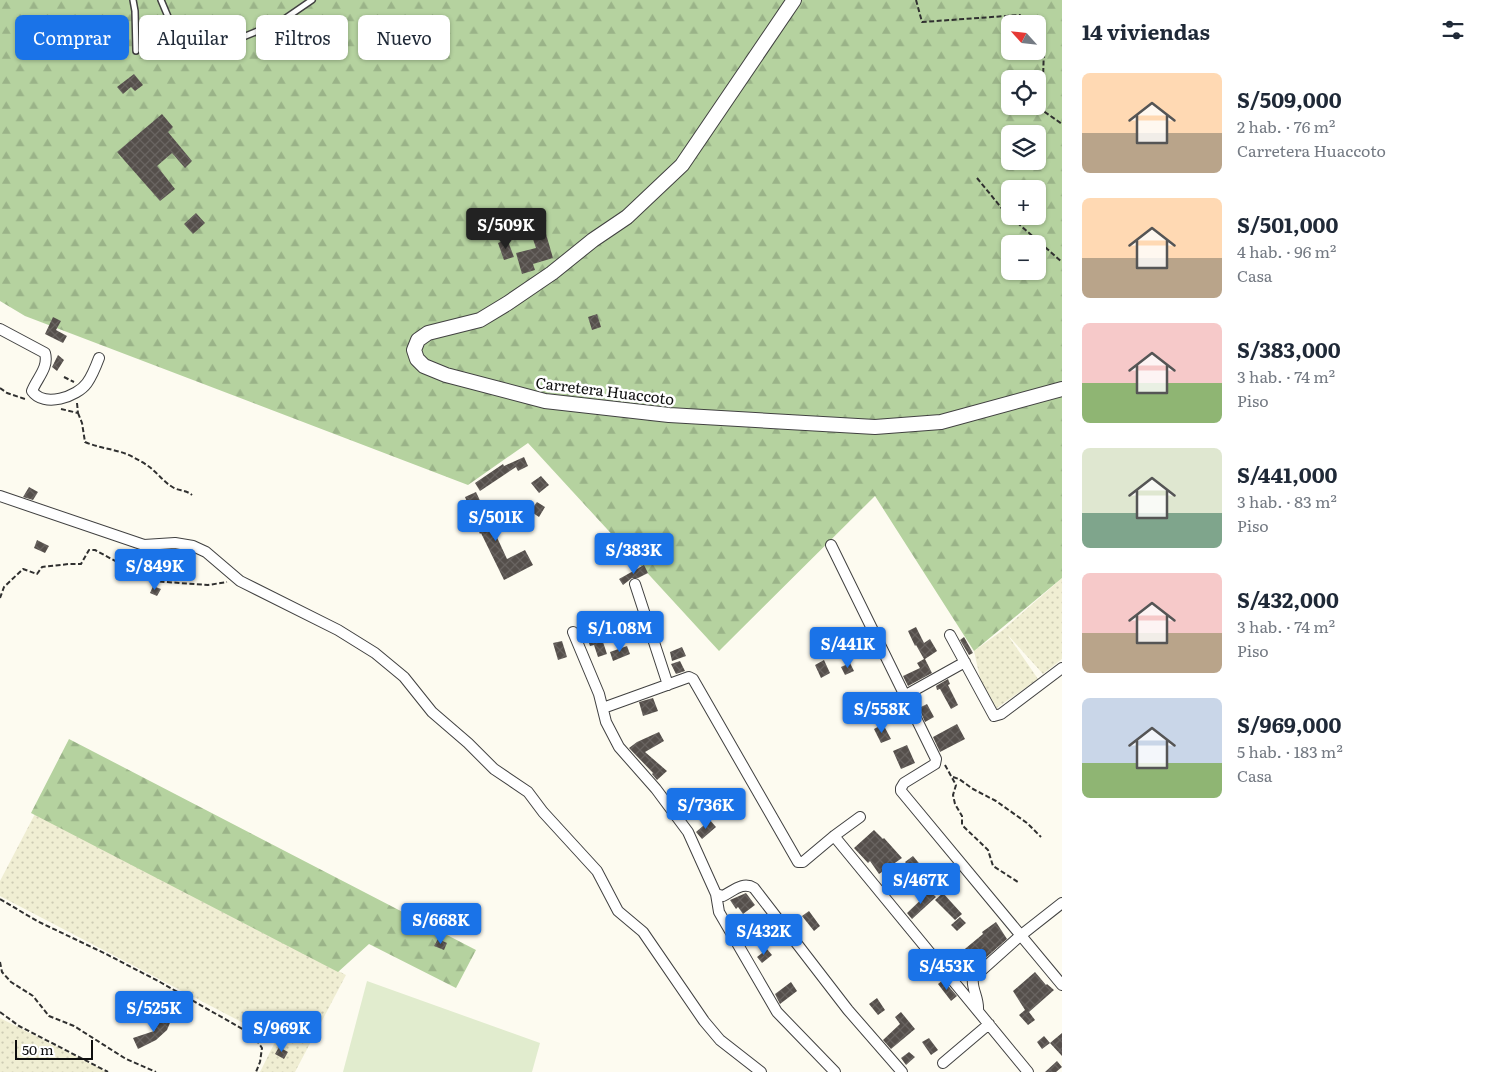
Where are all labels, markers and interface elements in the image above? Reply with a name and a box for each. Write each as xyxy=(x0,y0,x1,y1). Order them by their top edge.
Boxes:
chip: Comprar xyxy=(15,15,129,60)
chip: Alquilar xyxy=(139,15,246,60)
chip: Filtros xyxy=(256,15,348,60)
chip: Nuevo xyxy=(358,15,450,60)
north arrow xyxy=(1001,15,1046,60)
map controls xyxy=(1001,15,1046,280)
text: 14 viviendas xyxy=(1082,15,1210,46)
icon: filters xyxy=(1439,16,1467,44)
button: locate xyxy=(1001,70,1046,115)
text: S/509,000 xyxy=(1237,83,1342,114)
icon: home xyxy=(1122,93,1182,153)
text: 2 hab. · 76 m² xyxy=(1237,114,1335,138)
button: layers xyxy=(1001,125,1046,170)
text: Carretera Huaccoto xyxy=(1237,138,1386,162)
button: + xyxy=(1001,180,1046,225)
pin: S/509K xyxy=(465,208,547,250)
text: S/501,000 xyxy=(1237,208,1338,239)
text: S/509K xyxy=(477,212,535,236)
icon: home xyxy=(1122,218,1182,278)
button: − xyxy=(1001,235,1046,280)
text: 4 hab. · 96 m² xyxy=(1237,239,1336,263)
text: Casa xyxy=(1237,263,1272,287)
text: S/383,000 xyxy=(1237,333,1341,364)
icon: home xyxy=(1122,343,1182,403)
text: 3 hab. · 74 m² xyxy=(1237,364,1335,388)
street label: Carretera Huaccoto xyxy=(534,370,676,410)
text: Piso xyxy=(1237,388,1269,412)
text: S/441,000 xyxy=(1237,458,1338,489)
icon: home xyxy=(1122,468,1182,528)
text: 3 hab. · 83 m² xyxy=(1237,489,1337,513)
pin: S/501K xyxy=(455,500,537,542)
text: S/501K xyxy=(468,504,524,528)
text: Piso xyxy=(1237,513,1269,537)
pin: S/383K xyxy=(593,532,675,575)
text: S/383K xyxy=(606,537,662,561)
pin: S/849K xyxy=(114,548,196,591)
text: S/849K xyxy=(126,553,184,577)
text: S/432,000 xyxy=(1237,583,1339,614)
icon: home xyxy=(1122,593,1182,653)
pin: S/1.08M xyxy=(574,610,666,653)
text: 3 hab. · 74 m² xyxy=(1237,614,1335,638)
text: S/1.08M xyxy=(588,615,652,639)
pin: S/441K xyxy=(807,626,889,669)
text: S/441K xyxy=(821,631,875,655)
text: Piso xyxy=(1237,638,1269,662)
pin: S/558K xyxy=(841,692,923,734)
text: S/558K xyxy=(854,696,910,720)
text: S/969,000 xyxy=(1237,708,1341,739)
icon: home xyxy=(1122,718,1182,778)
text: 5 hab. · 183 m² xyxy=(1237,739,1343,763)
text: Casa xyxy=(1237,763,1272,787)
pin: S/736K xyxy=(665,788,747,830)
text: S/736K xyxy=(678,792,734,816)
pin: S/467K xyxy=(880,862,962,905)
text: S/467K xyxy=(893,867,949,891)
pin: S/668K xyxy=(400,902,482,945)
text: S/668K xyxy=(412,907,470,931)
pin: S/432K xyxy=(723,914,805,956)
text: S/432K xyxy=(736,918,792,942)
pin: S/453K xyxy=(906,948,988,991)
text: S/453K xyxy=(919,953,975,977)
pin: S/525K xyxy=(113,990,195,1033)
text: S/525K xyxy=(126,995,182,1019)
pin: S/969K xyxy=(241,1010,323,1053)
text: S/969K xyxy=(253,1015,311,1039)
scale bar xyxy=(15,1037,92,1060)
text: 50 m xyxy=(22,1039,54,1059)

